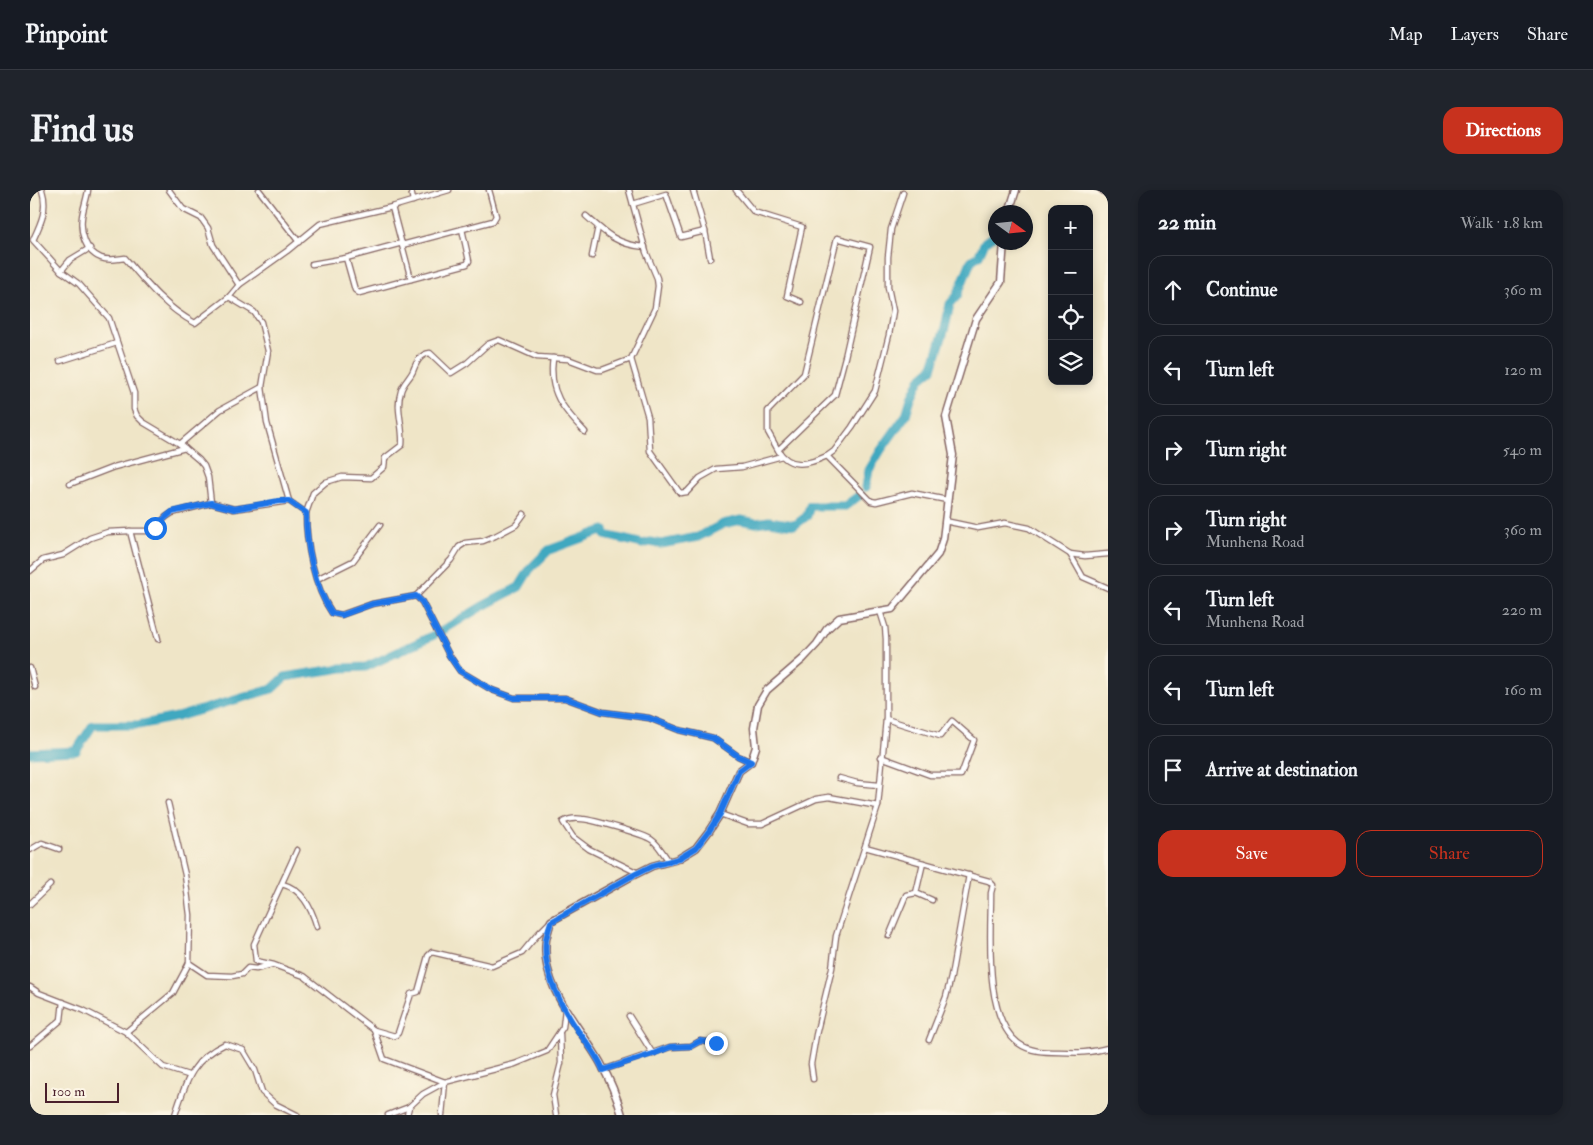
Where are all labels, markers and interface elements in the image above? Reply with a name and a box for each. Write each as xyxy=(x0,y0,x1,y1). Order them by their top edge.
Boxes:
text: Pinpoint xyxy=(25,19,108,50)
text: Map xyxy=(1389,23,1423,46)
text: Layers xyxy=(1451,23,1499,46)
text: Share xyxy=(1527,23,1568,46)
button: Directions xyxy=(1443,107,1563,154)
text: Find us xyxy=(30,108,134,152)
north arrow xyxy=(988,205,1033,250)
map controls xyxy=(1048,205,1093,385)
button: + xyxy=(1048,205,1093,250)
text: 22 min xyxy=(1158,209,1216,236)
text: Walk · 1.8 km xyxy=(1460,213,1543,233)
button: − xyxy=(1048,250,1093,295)
icon: ahead xyxy=(1159,276,1187,304)
text: Continue xyxy=(1206,278,1277,302)
text: 360 m xyxy=(1504,280,1542,300)
button: locate xyxy=(1048,295,1093,340)
button: layers xyxy=(1048,340,1093,385)
icon: left xyxy=(1159,356,1187,384)
text: Turn left xyxy=(1206,358,1274,382)
text: 120 m xyxy=(1504,360,1542,380)
icon: right xyxy=(1159,436,1187,464)
text: Turn right xyxy=(1206,438,1286,462)
text: 540 m xyxy=(1503,440,1542,460)
text: Turn right xyxy=(1206,508,1286,532)
icon: right xyxy=(1159,516,1187,544)
route start xyxy=(144,517,167,540)
text: 360 m xyxy=(1504,520,1542,540)
text: Munhena Road xyxy=(1206,532,1304,552)
text: Turn left xyxy=(1206,588,1274,612)
icon: left xyxy=(1159,596,1187,624)
text: 220 m xyxy=(1502,600,1542,620)
text: Munhena Road xyxy=(1206,612,1304,632)
icon: left xyxy=(1159,676,1187,704)
text: Turn left xyxy=(1206,678,1274,702)
text: 160 m xyxy=(1504,680,1542,700)
icon: arrive xyxy=(1159,756,1187,784)
text: Arrive at destination xyxy=(1206,758,1358,782)
button: Save xyxy=(1158,830,1346,877)
button: Share xyxy=(1356,830,1543,877)
route end xyxy=(705,1032,728,1055)
scale bar xyxy=(45,1080,119,1103)
text: 100 m xyxy=(52,1083,85,1100)

